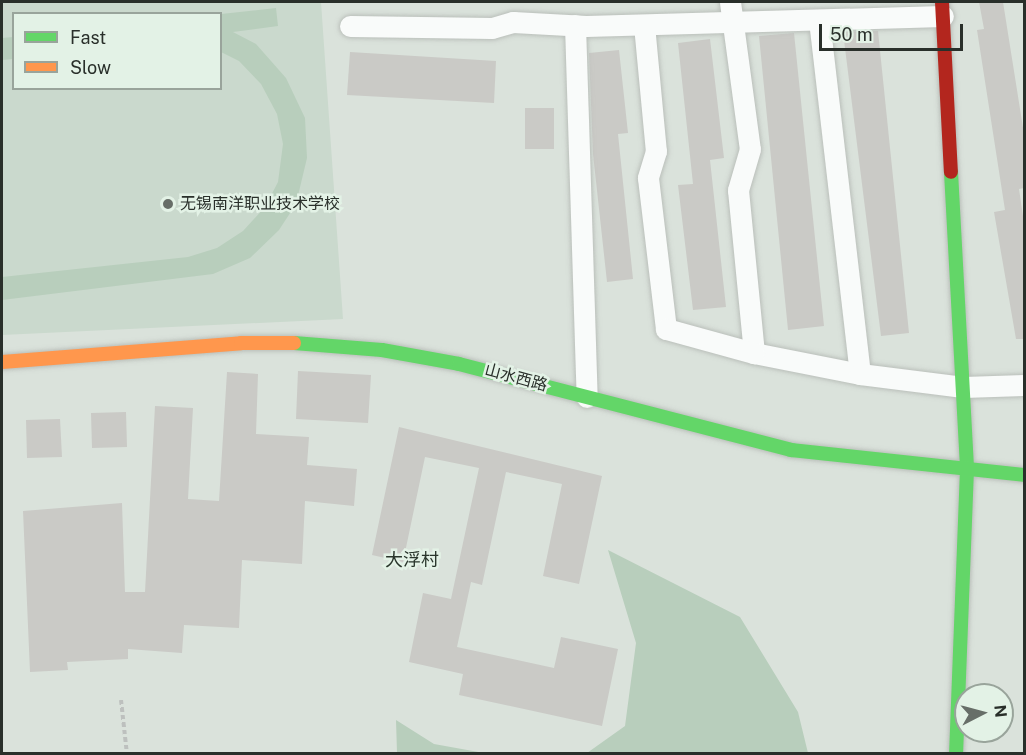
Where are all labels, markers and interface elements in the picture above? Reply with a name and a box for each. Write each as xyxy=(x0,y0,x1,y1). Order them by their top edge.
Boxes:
legend xyxy=(12,12,222,90)
scale bar xyxy=(822,12,966,50)
text: 50 m xyxy=(830,24,873,45)
text: Fast xyxy=(70,27,106,48)
text: Slow xyxy=(70,57,111,78)
place label: 无锡南洋职业技术学校 xyxy=(180,194,340,214)
marker: 无锡南洋职业技术学校 xyxy=(161,197,175,211)
street label: 山水西路 xyxy=(483,360,549,396)
district label: 大浮村 xyxy=(385,549,439,571)
north arrow xyxy=(954,683,1014,743)
text: N xyxy=(990,704,1011,718)

